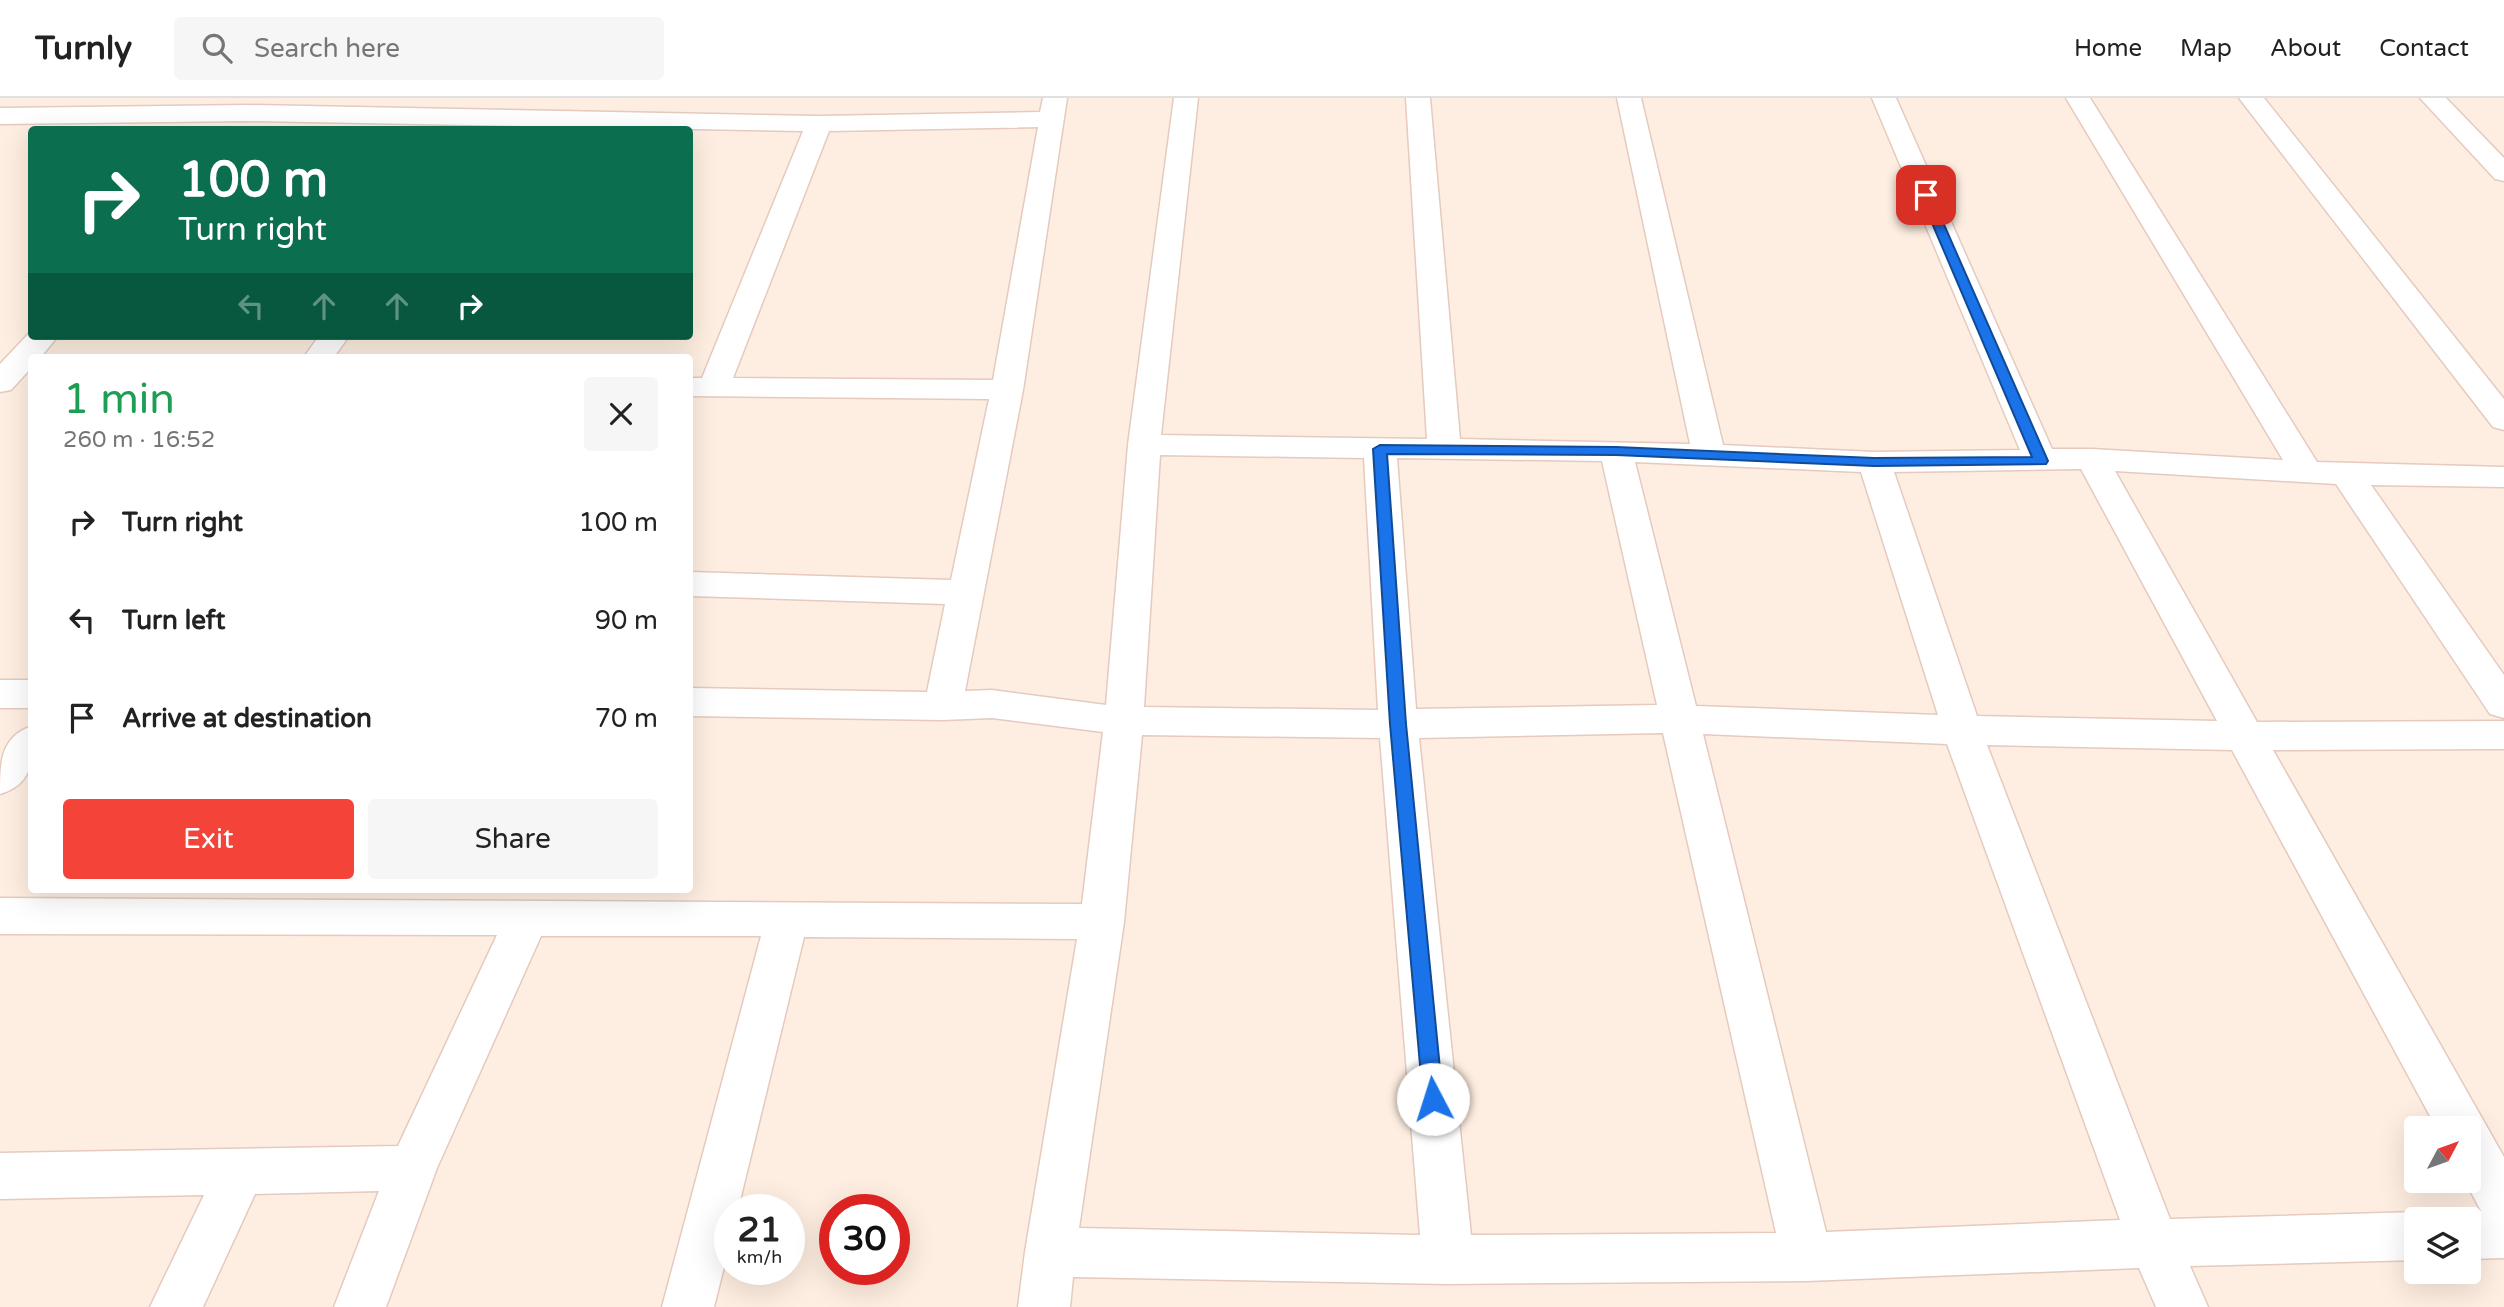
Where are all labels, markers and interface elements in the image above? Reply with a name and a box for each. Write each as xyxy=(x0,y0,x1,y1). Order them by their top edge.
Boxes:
search box xyxy=(174,17,664,80)
text: Turnly xyxy=(35,29,132,68)
icon: search xyxy=(198,29,236,67)
text: Search here xyxy=(254,33,400,64)
text: Home xyxy=(2074,34,2142,63)
text: Map xyxy=(2180,34,2232,63)
text: About xyxy=(2270,34,2341,63)
text: Contact xyxy=(2379,34,2469,63)
text: 100 m xyxy=(178,151,328,210)
icon: right xyxy=(63,154,154,245)
pin xyxy=(1896,165,1956,225)
icon: arrive xyxy=(1907,176,1945,214)
text: Turn right xyxy=(178,211,327,249)
icon: left xyxy=(232,287,270,325)
icon: ahead xyxy=(305,287,343,325)
icon: ahead xyxy=(378,287,416,325)
icon: right xyxy=(451,287,489,325)
text: 1 min xyxy=(63,374,175,425)
button: close xyxy=(584,377,658,451)
text: 260 m · 16:52 xyxy=(63,426,215,454)
icon: right xyxy=(63,503,101,541)
text: Turn right xyxy=(122,507,243,538)
text: 100 m xyxy=(578,507,658,538)
icon: left xyxy=(63,601,101,639)
text: Turn left xyxy=(122,605,225,636)
text: 90 m xyxy=(595,605,658,636)
icon: arrive xyxy=(63,699,101,737)
text: Arrive at destination xyxy=(122,703,372,734)
text: 70 m xyxy=(595,703,658,734)
button: Exit xyxy=(63,799,354,879)
button: Share xyxy=(368,799,658,879)
position arrow xyxy=(1396,1062,1470,1136)
north arrow xyxy=(2404,1116,2482,1194)
map controls xyxy=(2404,1116,2481,1284)
speed limit sign: 30 xyxy=(819,1194,910,1285)
button: layers xyxy=(2404,1207,2481,1284)
text: 21 xyxy=(738,1209,781,1251)
text: km/h xyxy=(737,1246,782,1268)

